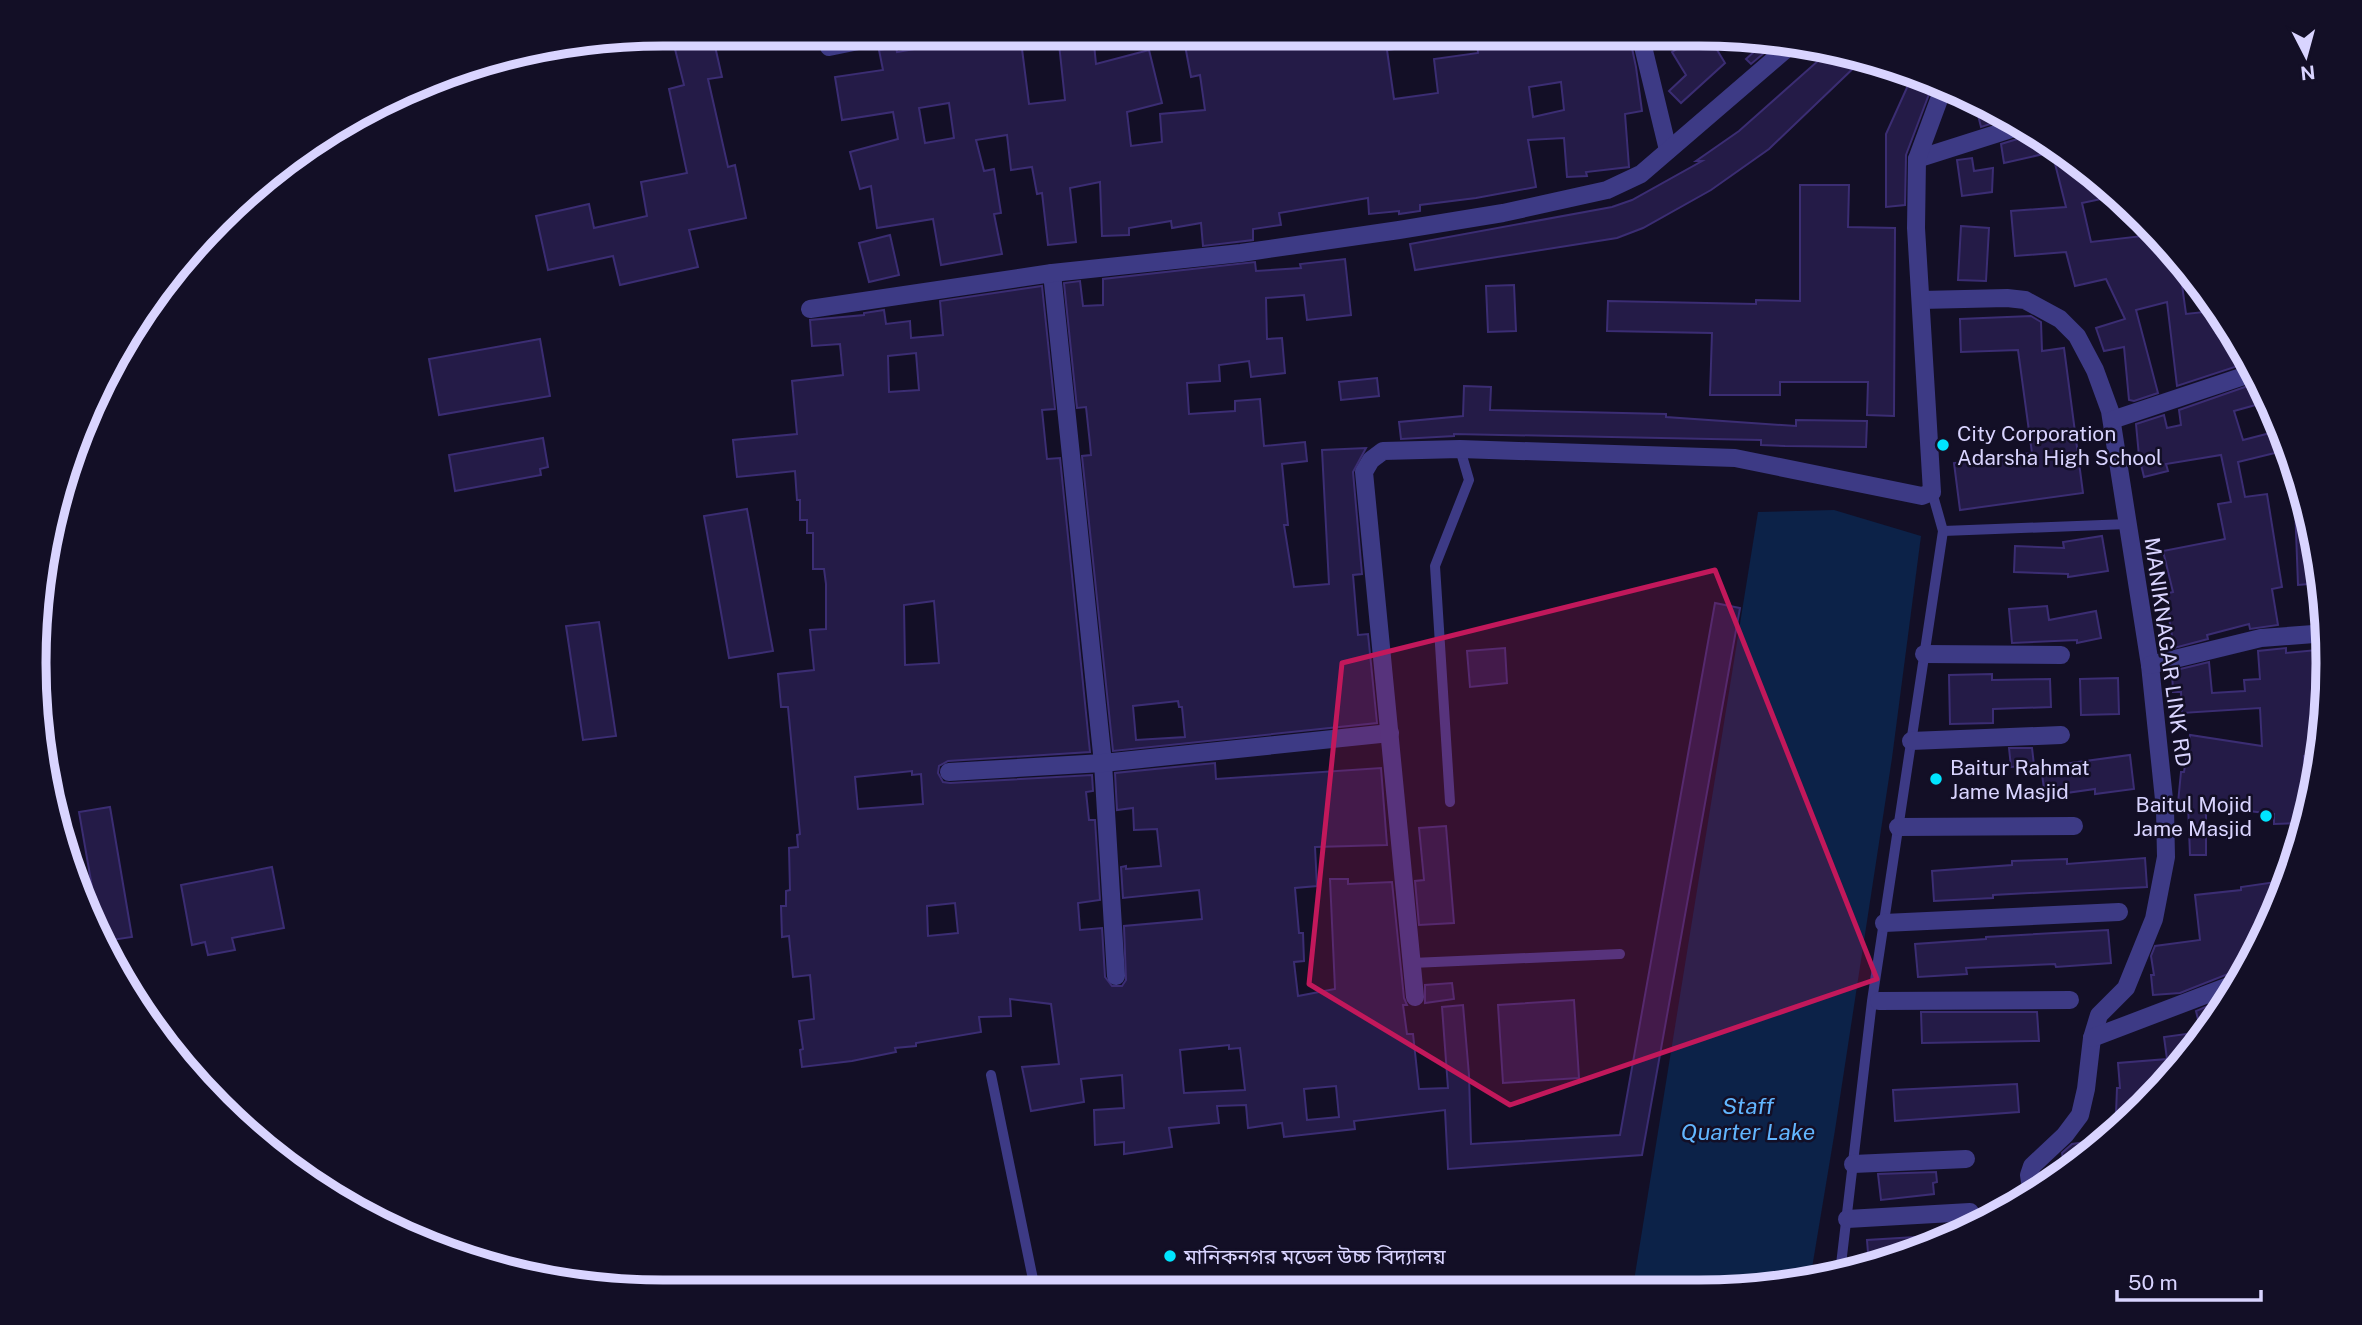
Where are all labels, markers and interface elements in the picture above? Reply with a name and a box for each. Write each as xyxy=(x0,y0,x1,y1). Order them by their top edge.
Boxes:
north arrow xyxy=(2271,21,2341,91)
text: N xyxy=(2299,61,2316,85)
place label: City Corporation Adarsha High School xyxy=(1957,421,2162,470)
marker: City Corporation Adarsha High School xyxy=(1935,437,1951,453)
street label: MANIKNAGAR LINK RD xyxy=(2140,536,2196,768)
place label: Baitur Rahmat Jame Masjid xyxy=(1950,755,2090,804)
marker: Baitur Rahmat Jame Masjid xyxy=(1928,771,1944,787)
place label: Baitul Mojid Jame Masjid xyxy=(2133,792,2252,841)
marker: Baitul Mojid Jame Masjid xyxy=(2258,808,2274,824)
water label: Staff Quarter Lake xyxy=(1681,1092,1815,1145)
place label: মানিকনগর মডেল উচ্চ বিদ্যালয় xyxy=(1183,1244,1447,1269)
marker: মানিকনগর মডেল উচ্চ বিদ্যালয় xyxy=(1162,1248,1178,1264)
scale bar xyxy=(2117,1258,2260,1302)
text: 50 m xyxy=(2128,1270,2178,1295)

